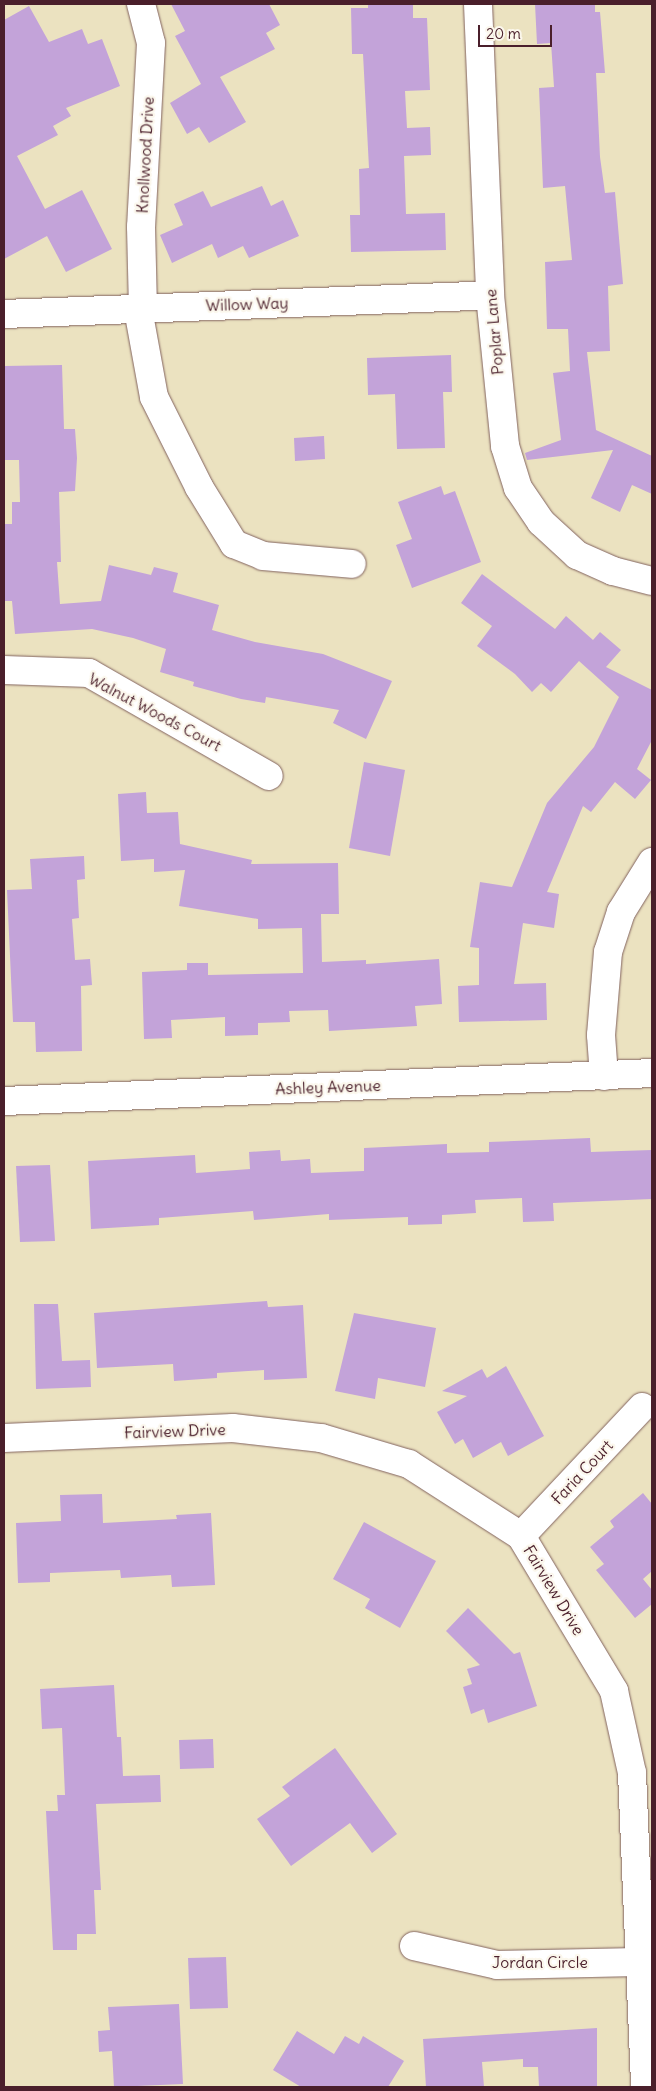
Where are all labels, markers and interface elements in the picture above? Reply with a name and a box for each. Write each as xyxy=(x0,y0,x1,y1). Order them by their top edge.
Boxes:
scale bar xyxy=(481,15,555,47)
text: 20 m xyxy=(486,24,521,43)
street label: Knollwood Drive xyxy=(132,96,158,214)
street label: Poplar Lane xyxy=(481,288,507,376)
street label: Willow Way xyxy=(205,293,289,315)
street label: Walnut Woods Court xyxy=(85,669,225,755)
street label: Ashley Avenue xyxy=(275,1076,381,1098)
street label: Fairview Drive xyxy=(124,1420,226,1442)
street label: Faria Court xyxy=(547,1436,617,1508)
street label: Fairview Drive xyxy=(520,1541,588,1639)
street label: Jordan Circle xyxy=(492,1952,588,1972)

